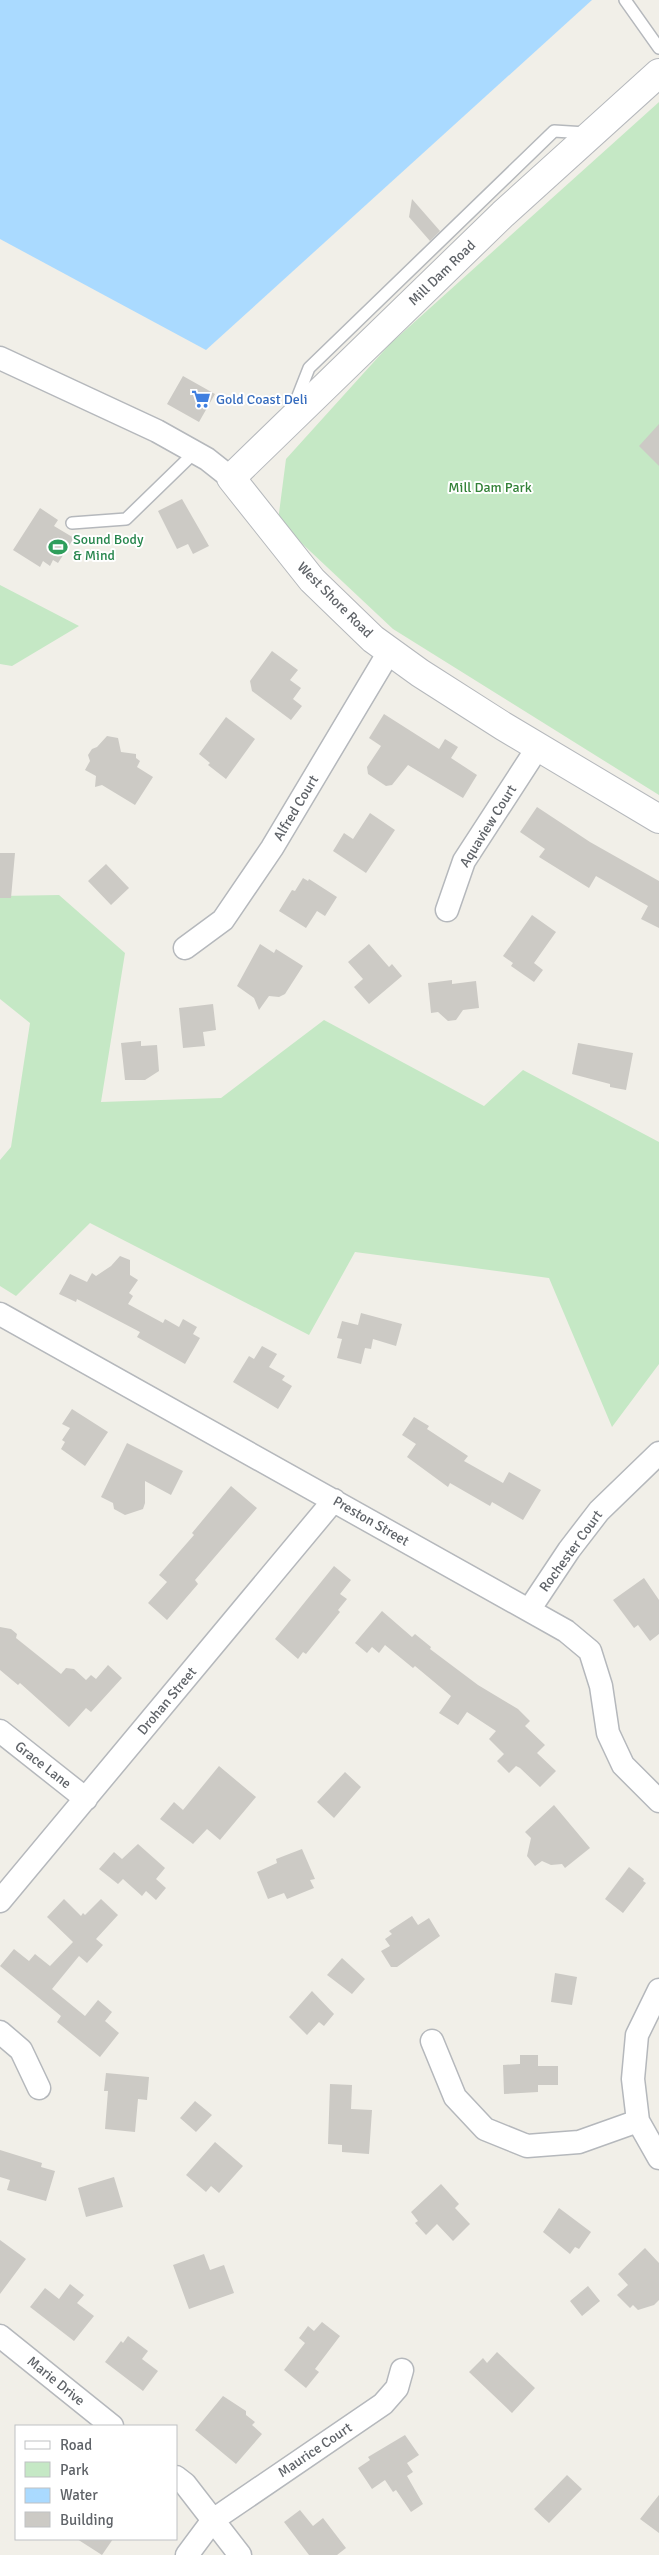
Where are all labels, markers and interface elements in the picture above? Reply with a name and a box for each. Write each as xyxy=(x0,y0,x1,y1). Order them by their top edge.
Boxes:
street label: Mill Dam Road xyxy=(405,237,479,309)
supermarket icon: Gold Coast Deli xyxy=(190,388,212,410)
place label: Gold Coast Deli xyxy=(216,391,308,408)
park label: Mill Dam Park xyxy=(448,479,532,496)
place label: Sound Body & Mind xyxy=(73,531,144,564)
sports icon: Sound Body & Mind xyxy=(47,536,69,558)
street label: West Shore Road xyxy=(294,559,376,641)
street label: Alfred Court xyxy=(270,772,322,844)
street label: Aquaview Court xyxy=(456,782,520,870)
street label: Preston Street xyxy=(330,1492,412,1550)
street label: Rochester Court xyxy=(536,1507,606,1595)
street label: Drohan Street xyxy=(134,1664,200,1738)
street label: Grace Lane xyxy=(12,1738,74,1792)
street label: Marie Drive xyxy=(24,2353,88,2409)
street label: Maurice Court xyxy=(275,2419,355,2481)
legend xyxy=(15,2425,178,2540)
text: Road xyxy=(60,2436,92,2454)
text: Park xyxy=(60,2461,89,2479)
text: Water xyxy=(60,2486,98,2504)
text: Building xyxy=(60,2511,114,2529)

